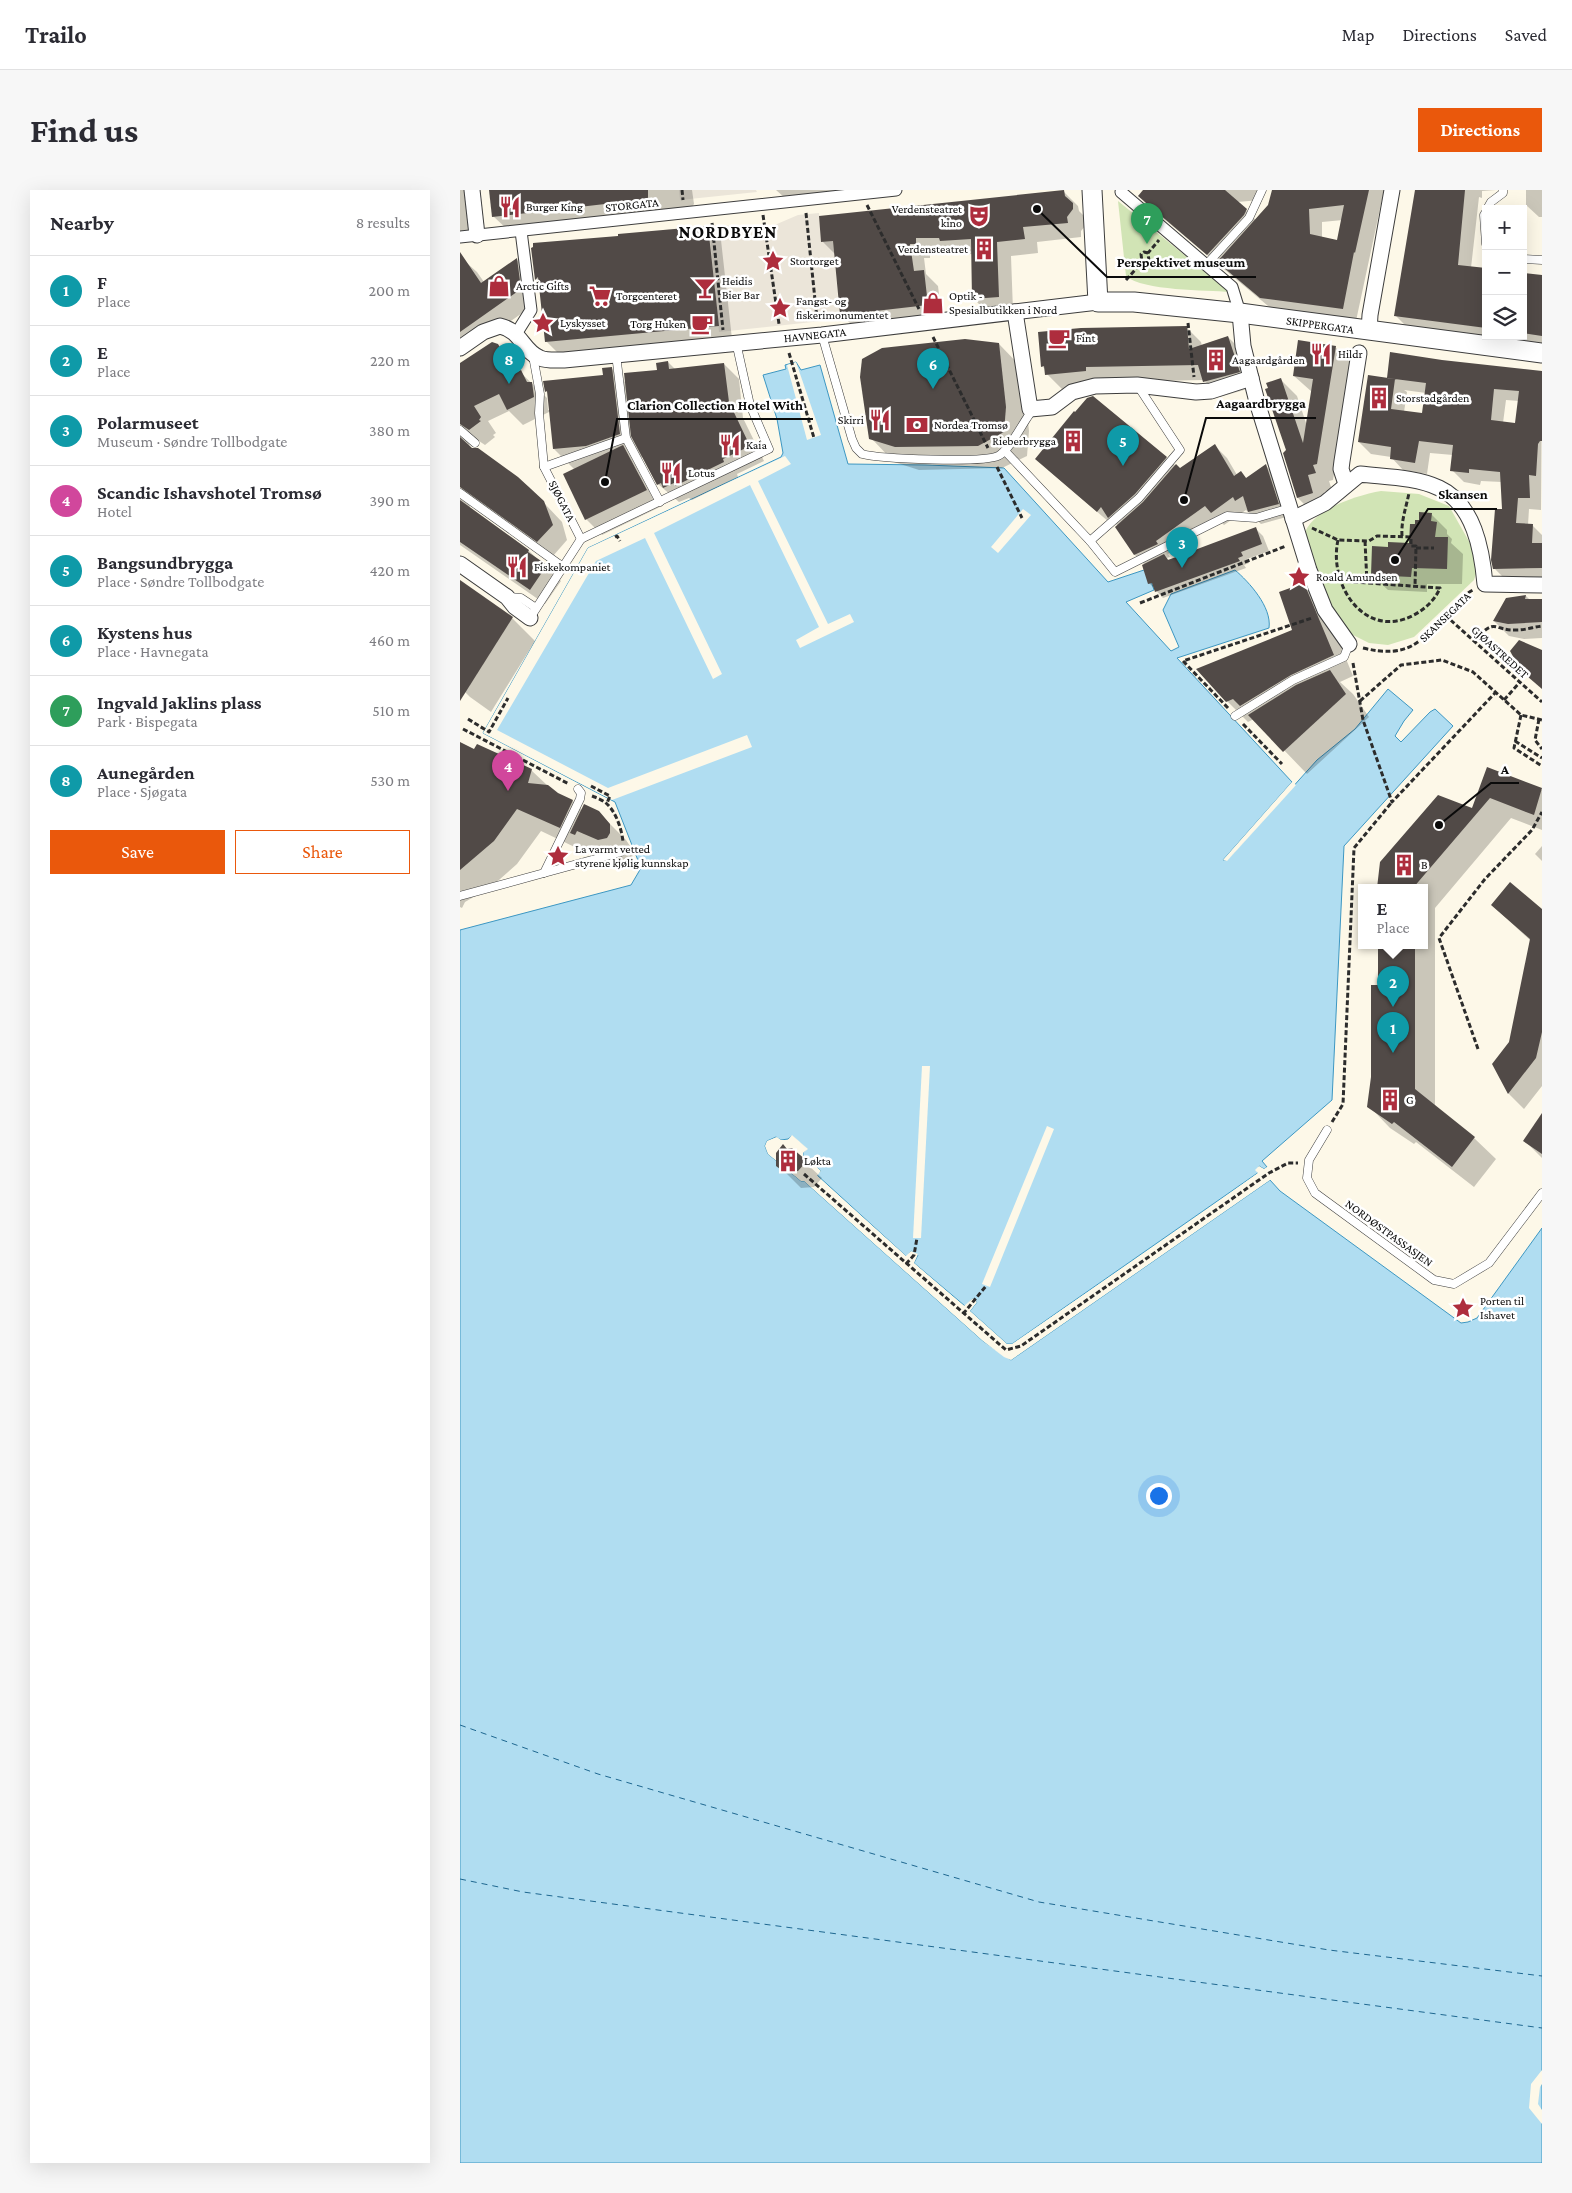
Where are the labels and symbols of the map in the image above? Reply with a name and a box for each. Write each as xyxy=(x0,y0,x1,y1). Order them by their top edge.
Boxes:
restaurant icon: Burger King xyxy=(497,194,523,220)
street label: STORGATA xyxy=(605,195,660,215)
place label: Burger King xyxy=(526,200,583,214)
place label: Verdensteatret kino xyxy=(892,202,963,230)
theatre icon: Verdensteatret kino xyxy=(966,203,992,229)
pin: 7 xyxy=(1131,203,1163,244)
district label: NORDBYEN xyxy=(678,222,778,242)
building icon: Verdensteatret xyxy=(971,236,997,262)
place label: Verdensteatret xyxy=(898,242,969,256)
place icon: Stortorget xyxy=(760,248,786,274)
callout: Perspektivet museum xyxy=(1107,248,1256,277)
place label: Stortorget xyxy=(790,254,840,268)
text: Perspektivet museum xyxy=(1117,254,1245,270)
shop icon: Arctic Gifts xyxy=(486,273,512,299)
place label: Heidis Bier Bar xyxy=(722,274,761,302)
bar icon: Heidis Bier Bar xyxy=(692,275,718,301)
place label: Arctic Gifts xyxy=(516,279,569,293)
supermarket icon: Torgcenteret xyxy=(587,283,613,309)
place label: Torgcenteret xyxy=(616,289,678,303)
place label: Optik - Spesialbutikken i Nord xyxy=(949,289,1058,317)
shop icon: Optik - Spesialbutikken i Nord xyxy=(920,290,946,316)
place label: Fangst- og fiskerimonumentet xyxy=(796,294,889,322)
place icon: Fangst- og fiskerimonumentet xyxy=(767,295,793,321)
place icon: Lyskysset xyxy=(530,310,556,336)
cafe icon: Torg Huken xyxy=(689,311,715,337)
street label: SKIPPERGATA xyxy=(1285,313,1355,337)
place label: Lyskysset xyxy=(560,316,607,330)
place label: Torg Huken xyxy=(630,317,687,331)
street label: HAVNEGATA xyxy=(783,325,847,345)
cafe icon: Fint xyxy=(1046,325,1072,351)
place label: Fint xyxy=(1076,331,1096,345)
restaurant icon: Hildr xyxy=(1308,341,1334,367)
pin: 8 xyxy=(493,343,525,384)
building icon: Aagaardgården xyxy=(1203,347,1229,373)
place label: Hildr xyxy=(1338,347,1363,361)
pin: 6 xyxy=(917,348,949,389)
place label: Aagaardgården xyxy=(1232,353,1305,367)
building icon: Storstadgården xyxy=(1366,385,1392,411)
callout: Aagaardbrygga xyxy=(1206,389,1316,418)
callout: Clarion Collection Hotel With xyxy=(617,390,813,419)
place label: Storstadgården xyxy=(1396,391,1470,405)
text: Aagaardbrygga xyxy=(1215,395,1306,411)
text: Clarion Collection Hotel With xyxy=(627,397,803,413)
restaurant icon: Skirri xyxy=(867,407,893,433)
bank icon: Nordea Tromsø xyxy=(904,412,930,438)
place label: Skirri xyxy=(838,413,864,427)
place label: Nordea Tromsø xyxy=(934,418,1008,432)
pin: 5 xyxy=(1107,425,1139,466)
building icon: Rieberbrygga xyxy=(1060,428,1086,454)
restaurant icon: Kaia xyxy=(717,432,743,458)
place label: Rieberbrygga xyxy=(992,434,1056,448)
place label: Kaia xyxy=(746,438,767,452)
restaurant icon: Lotus xyxy=(658,460,684,486)
place label: Lotus xyxy=(688,466,715,480)
street label: SJØGATA xyxy=(546,478,578,524)
callout: Skansen xyxy=(1428,480,1497,509)
text: Skansen xyxy=(1438,486,1488,502)
pin: 3 xyxy=(1166,527,1198,568)
restaurant icon: Fiskekompaniet xyxy=(504,554,530,580)
place label: Fiskekompaniet xyxy=(534,560,612,574)
place icon: Roald Amundsen xyxy=(1286,564,1312,590)
place label: Roald Amundsen xyxy=(1316,570,1398,584)
street label: SKANSEGATA xyxy=(1416,589,1474,645)
street label: GJØASTREDET xyxy=(1468,623,1532,682)
pin: 4 xyxy=(492,750,524,791)
callout: A xyxy=(1491,754,1519,783)
text: A xyxy=(1500,761,1510,777)
place label: La varmt vetted styrene kjølig kunnskap xyxy=(575,842,689,870)
place icon: La varmt vetted styrene kjølig kunnskap xyxy=(545,843,571,869)
building icon: B xyxy=(1391,852,1417,878)
place label: B xyxy=(1421,858,1428,872)
pin: 2 xyxy=(1377,966,1409,1007)
pin: 1 xyxy=(1377,1012,1409,1053)
building icon: G xyxy=(1377,1087,1403,1113)
place label: G xyxy=(1406,1093,1414,1107)
building icon: Løkta xyxy=(775,1148,801,1174)
place label: Løkta xyxy=(804,1154,832,1168)
street label: NORDØSTPASSASJEN xyxy=(1343,1197,1436,1270)
place label: Porten til Ishavet xyxy=(1480,1294,1524,1322)
place icon: Porten til Ishavet xyxy=(1450,1295,1476,1321)
your location xyxy=(1146,1483,1172,1509)

